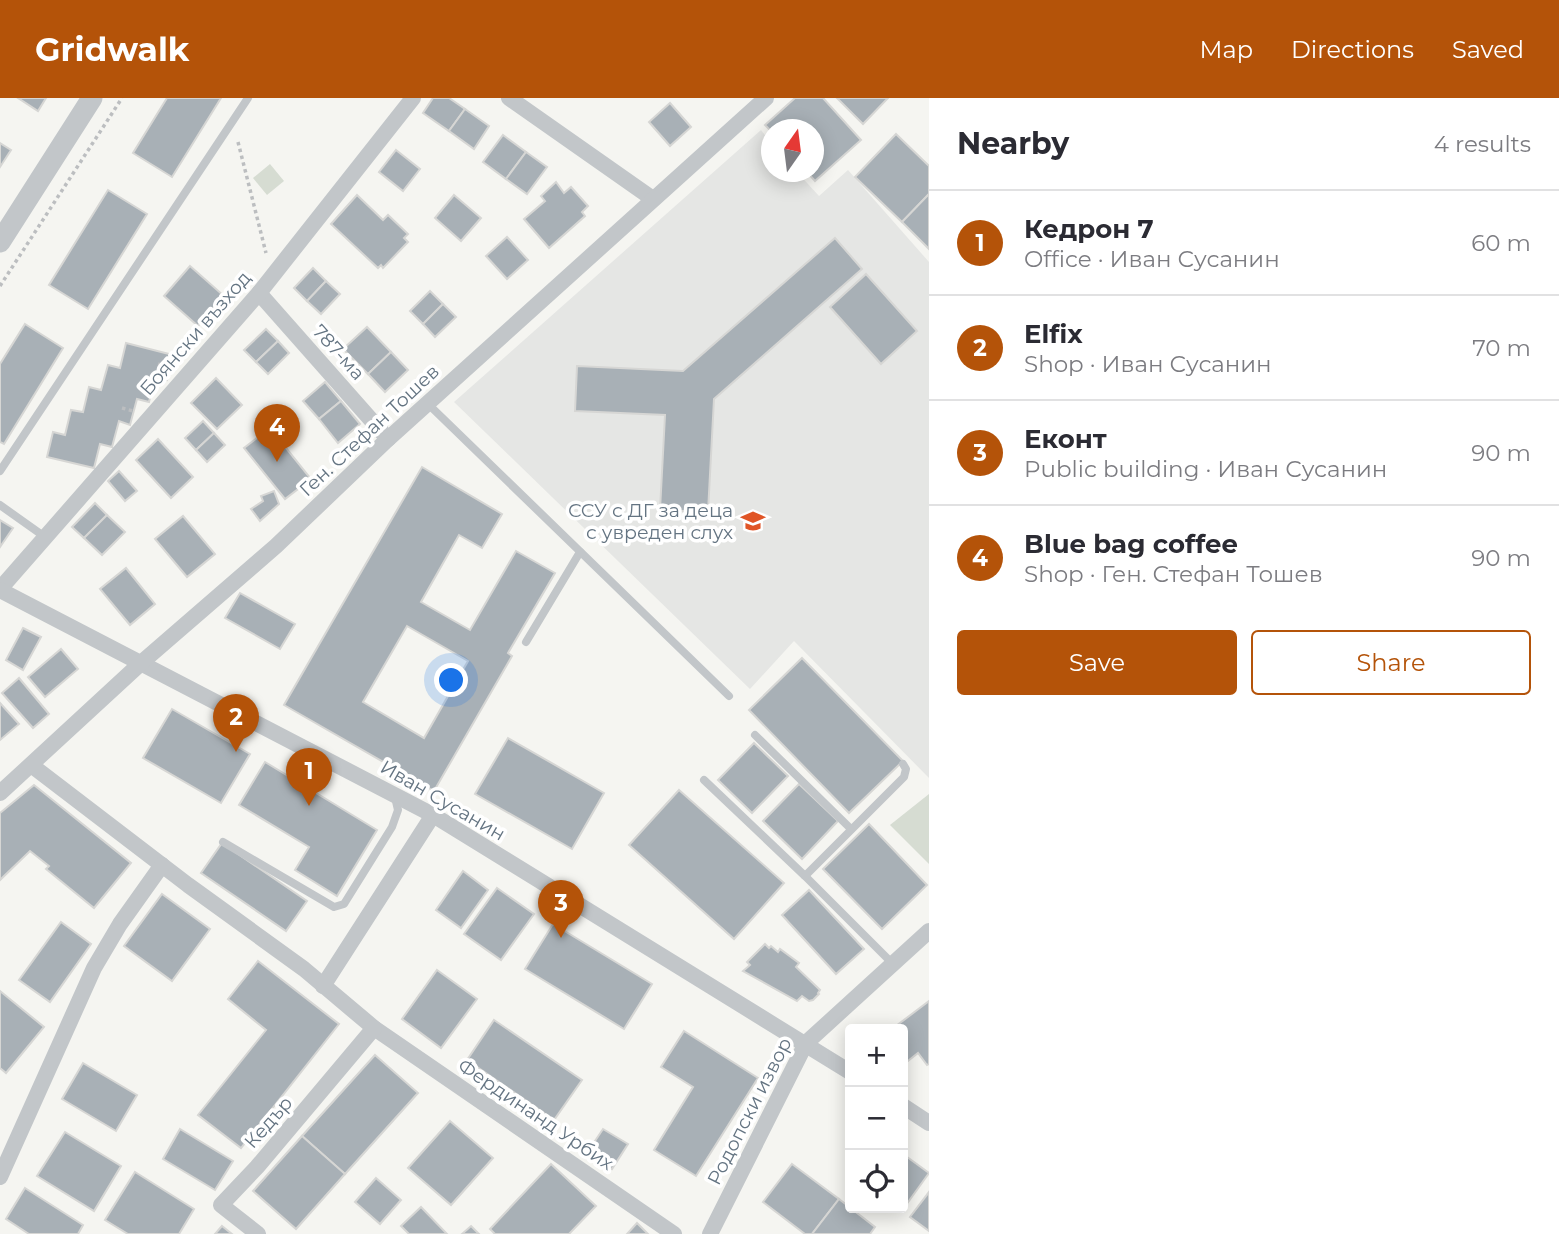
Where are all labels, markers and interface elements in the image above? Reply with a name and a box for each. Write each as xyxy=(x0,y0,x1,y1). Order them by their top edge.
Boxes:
text: Gridwalk xyxy=(35,29,189,69)
text: Map xyxy=(1200,35,1253,64)
text: Directions xyxy=(1291,35,1414,64)
text: Saved xyxy=(1452,35,1524,64)
north arrow xyxy=(761,119,824,182)
text: Nearby xyxy=(957,125,1069,162)
text: 4 results xyxy=(1434,130,1531,158)
text: Кедрон 7 xyxy=(1024,213,1154,245)
text: 1 xyxy=(975,229,985,257)
text: 60 m xyxy=(1471,229,1531,257)
text: Office · Иван Сусанин xyxy=(1024,245,1280,273)
street label: Боянски възход xyxy=(135,267,256,400)
text: Elfix xyxy=(1024,318,1083,350)
street label: 787-ма xyxy=(308,320,369,385)
text: 2 xyxy=(973,334,987,362)
text: 70 m xyxy=(1472,334,1531,362)
text: Shop · Иван Сусанин xyxy=(1024,350,1272,378)
street label: Ген. Стефан Тошев xyxy=(295,360,444,501)
pin: 4 xyxy=(254,404,300,462)
text: Еконт xyxy=(1024,423,1107,455)
text: 3 xyxy=(973,439,987,467)
text: 90 m xyxy=(1471,439,1531,467)
text: Public building · Иван Сусанин xyxy=(1024,455,1387,483)
place label: ССУ с ДГ за деца с увреден слух xyxy=(568,499,733,544)
school or university icon: ССУ с ДГ за деца с увреден слух xyxy=(739,507,767,535)
text: Blue bag coffee xyxy=(1024,528,1238,560)
text: 4 xyxy=(972,544,988,572)
text: 90 m xyxy=(1471,544,1531,572)
text: Shop · Ген. Стефан Тошев xyxy=(1024,560,1323,588)
button: Save xyxy=(957,630,1237,695)
button: Share xyxy=(1251,630,1531,695)
your location xyxy=(434,663,468,697)
pin: 2 xyxy=(213,694,259,752)
pin: 1 xyxy=(286,748,332,806)
street label: Иван Сусанин xyxy=(376,755,509,846)
pin: 3 xyxy=(538,880,584,938)
map controls xyxy=(845,1024,908,1213)
button: + xyxy=(845,1024,908,1087)
street label: Родопски извор xyxy=(702,1034,797,1189)
street label: Фердинанд Урбих xyxy=(454,1054,618,1175)
button: − xyxy=(845,1087,908,1150)
street label: Кедър xyxy=(240,1092,297,1153)
button: locate xyxy=(845,1150,908,1213)

